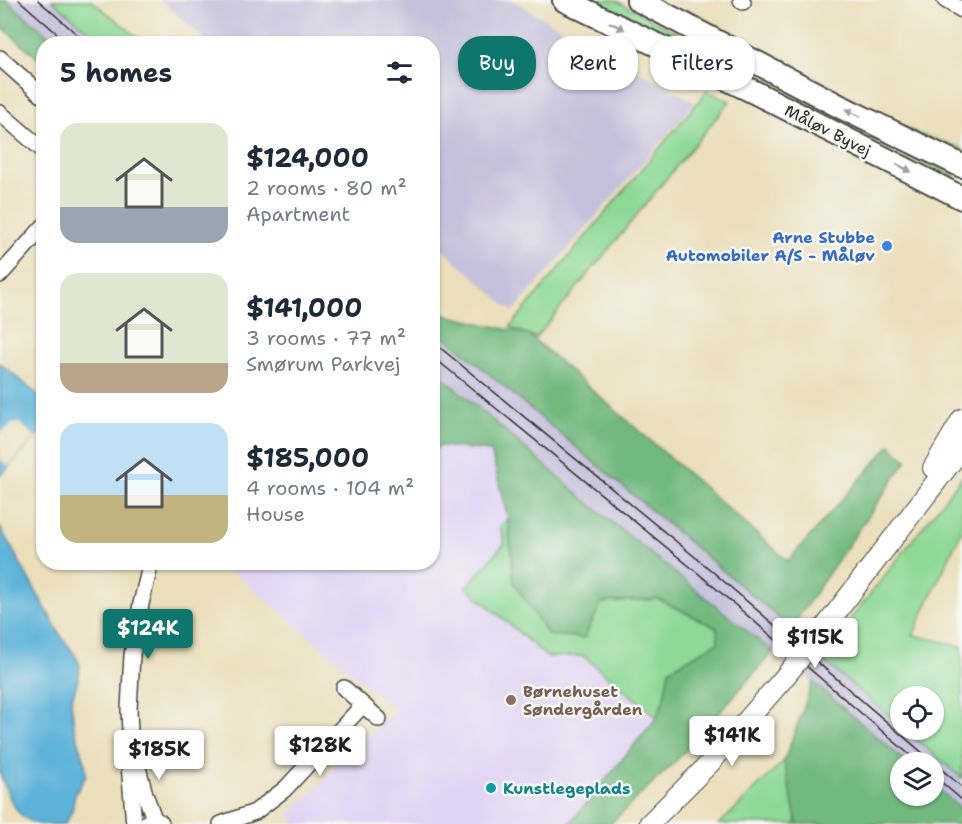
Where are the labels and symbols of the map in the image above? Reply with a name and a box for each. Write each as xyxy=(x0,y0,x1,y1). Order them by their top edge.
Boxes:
one-way arrow xyxy=(608,21,625,30)
street label: Måløv Byvej xyxy=(781,100,875,161)
one-way arrow xyxy=(844,108,861,117)
one-way arrow xyxy=(896,163,913,173)
place label: Arne Stubbe Automobiler A/S - Måløv xyxy=(666,227,875,266)
marker: Arne Stubbe Automobiler A/S - Måløv xyxy=(880,239,894,253)
pin: $124K xyxy=(106,609,190,660)
pin: $115K xyxy=(773,618,857,669)
place label: Børnehuset Søndergården xyxy=(523,681,643,720)
marker: Børnehuset Søndergården xyxy=(504,693,518,707)
pin: $141K xyxy=(690,716,774,767)
pin: $128K xyxy=(278,726,362,777)
pin: $185K xyxy=(117,730,201,781)
place label: Kunstlegeplads xyxy=(503,778,630,799)
marker: Kunstlegeplads xyxy=(484,781,498,795)

